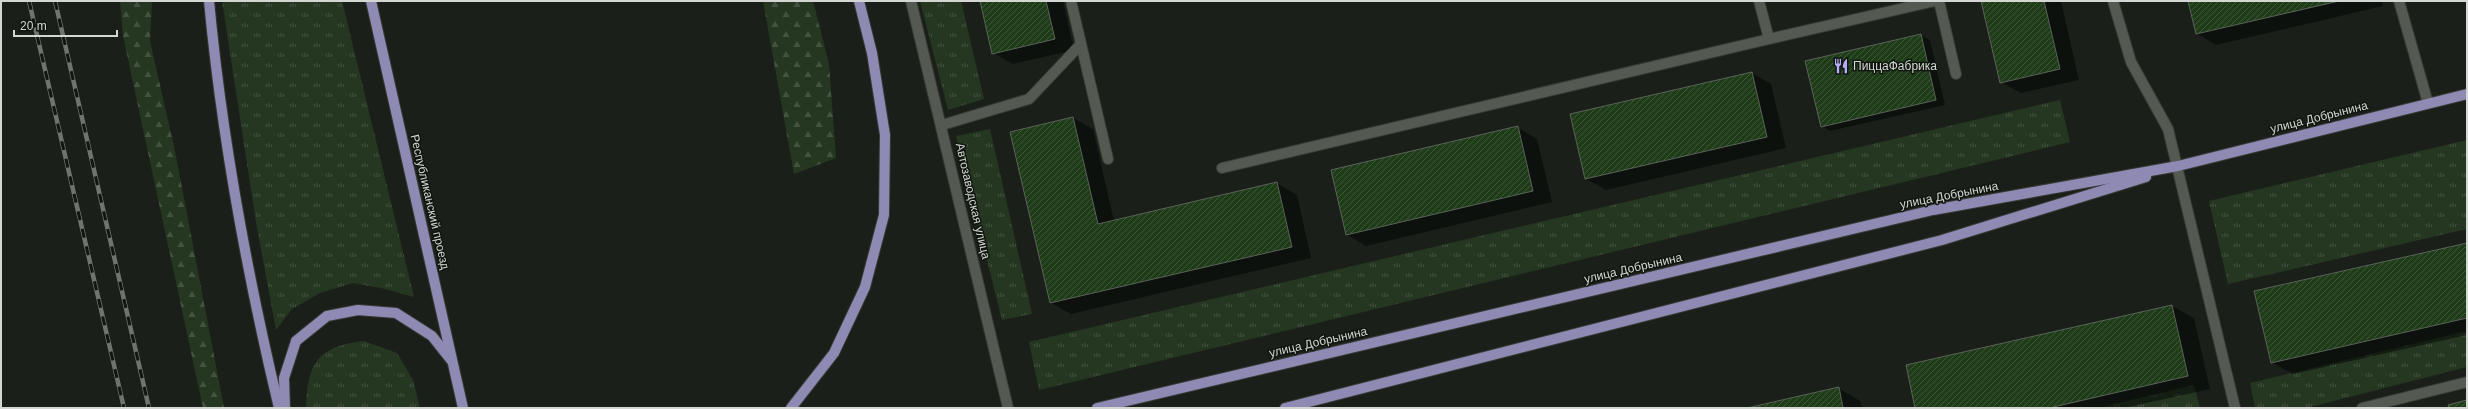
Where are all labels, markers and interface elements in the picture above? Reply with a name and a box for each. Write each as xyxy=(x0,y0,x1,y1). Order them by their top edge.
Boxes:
scale bar xyxy=(14,12,117,38)
text: 20 m xyxy=(20,19,47,33)
restaurant icon: ПиццаФабрика xyxy=(1832,57,1850,75)
place label: ПиццаФабрика xyxy=(1853,59,1937,73)
street label: улица Добрынина xyxy=(2269,98,2370,136)
street label: Республиканский проезд xyxy=(408,133,452,271)
street label: Автозаводская улица xyxy=(953,142,993,261)
street label: улица Добрынина xyxy=(1899,179,2000,211)
street label: улица Добрынина xyxy=(1583,250,1684,286)
street label: улица Добрынина xyxy=(1268,324,1369,360)

